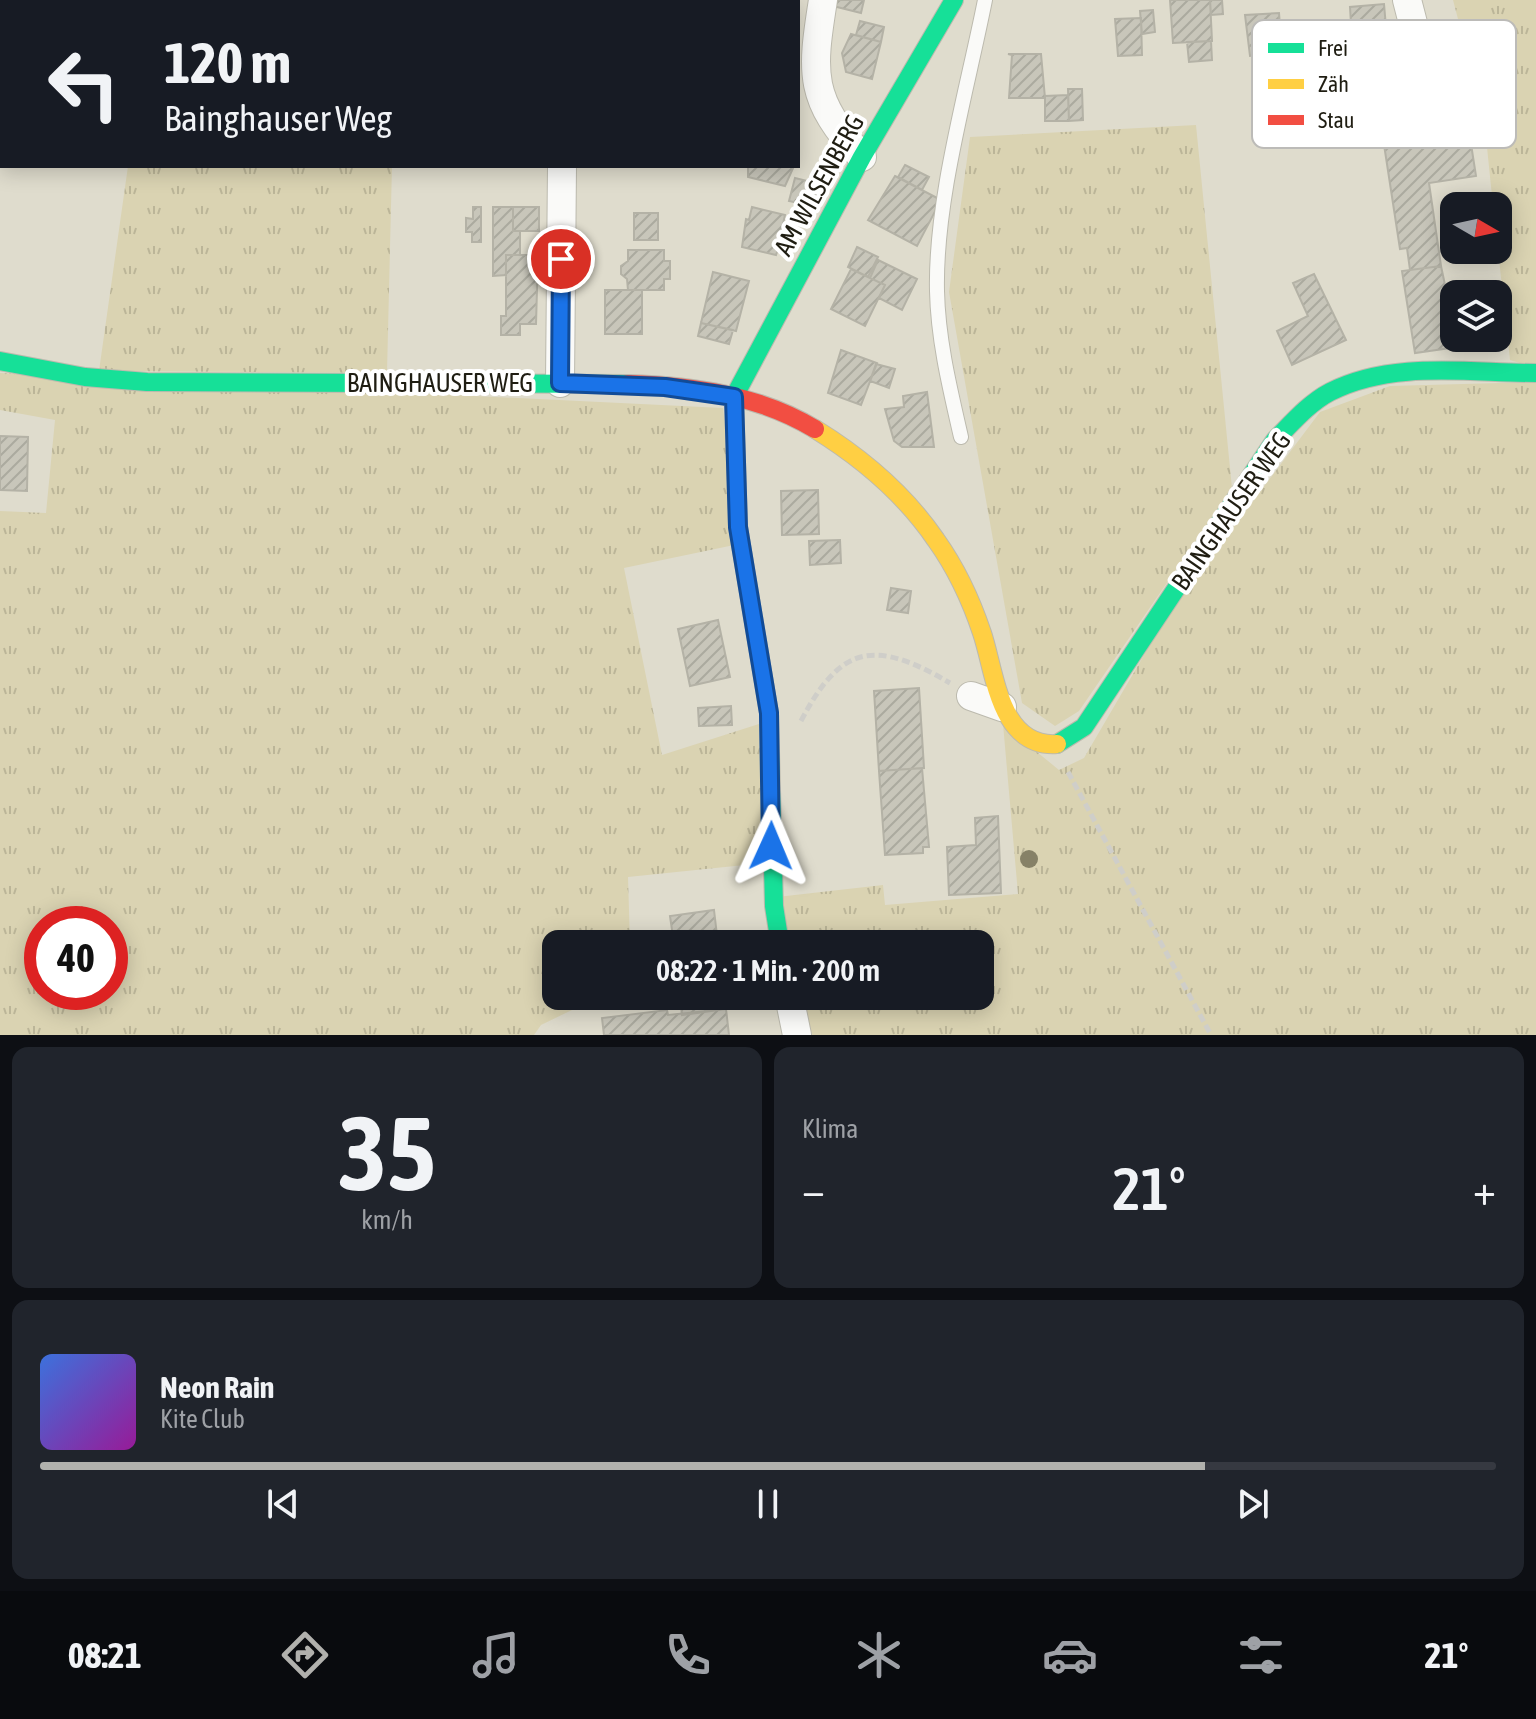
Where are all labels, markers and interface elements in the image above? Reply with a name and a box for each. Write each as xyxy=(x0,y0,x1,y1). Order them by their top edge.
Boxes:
legend xyxy=(1252,20,1516,148)
text: 120 m xyxy=(164,31,291,95)
icon: left xyxy=(32,32,136,136)
text: Frei xyxy=(1318,35,1348,61)
text: Zäh xyxy=(1318,71,1349,97)
text: Bainghauser Weg xyxy=(164,97,392,139)
text: Stau xyxy=(1318,107,1354,133)
street label: AM WILSENBERG xyxy=(768,109,870,261)
north arrow xyxy=(1440,192,1512,264)
map controls xyxy=(1440,192,1512,352)
pin xyxy=(527,225,595,293)
icon: arrive xyxy=(539,237,583,281)
button: layers xyxy=(1440,280,1512,352)
street label: BAINGHAUSER WEG xyxy=(347,368,533,398)
street label: BAINGHAUSER WEG xyxy=(1165,426,1297,596)
position arrow xyxy=(729,804,813,888)
speed limit sign: 40 xyxy=(24,906,128,1010)
text: 08:22 · 1 Min. · 200 m xyxy=(656,953,880,987)
text: 35 xyxy=(338,1093,436,1212)
text: Klima xyxy=(802,1114,858,1144)
text: 21° xyxy=(1113,1154,1185,1223)
text: − xyxy=(802,1164,825,1214)
text: + xyxy=(1473,1164,1496,1214)
text: km/h xyxy=(361,1205,413,1235)
text: Neon Rain xyxy=(160,1370,274,1404)
text: Kite Club xyxy=(160,1404,245,1434)
icon: previous xyxy=(261,1482,305,1526)
icon: pause xyxy=(746,1482,790,1526)
icon: next xyxy=(1231,1482,1275,1526)
icon: directions xyxy=(277,1627,333,1683)
icon: music xyxy=(468,1627,524,1683)
icon: phone xyxy=(660,1627,716,1683)
icon: climate xyxy=(851,1627,907,1683)
icon: car xyxy=(1042,1627,1098,1683)
icon: filters xyxy=(1233,1627,1289,1683)
text: 08:21 xyxy=(68,1634,142,1676)
text: 21° xyxy=(1425,1634,1468,1676)

